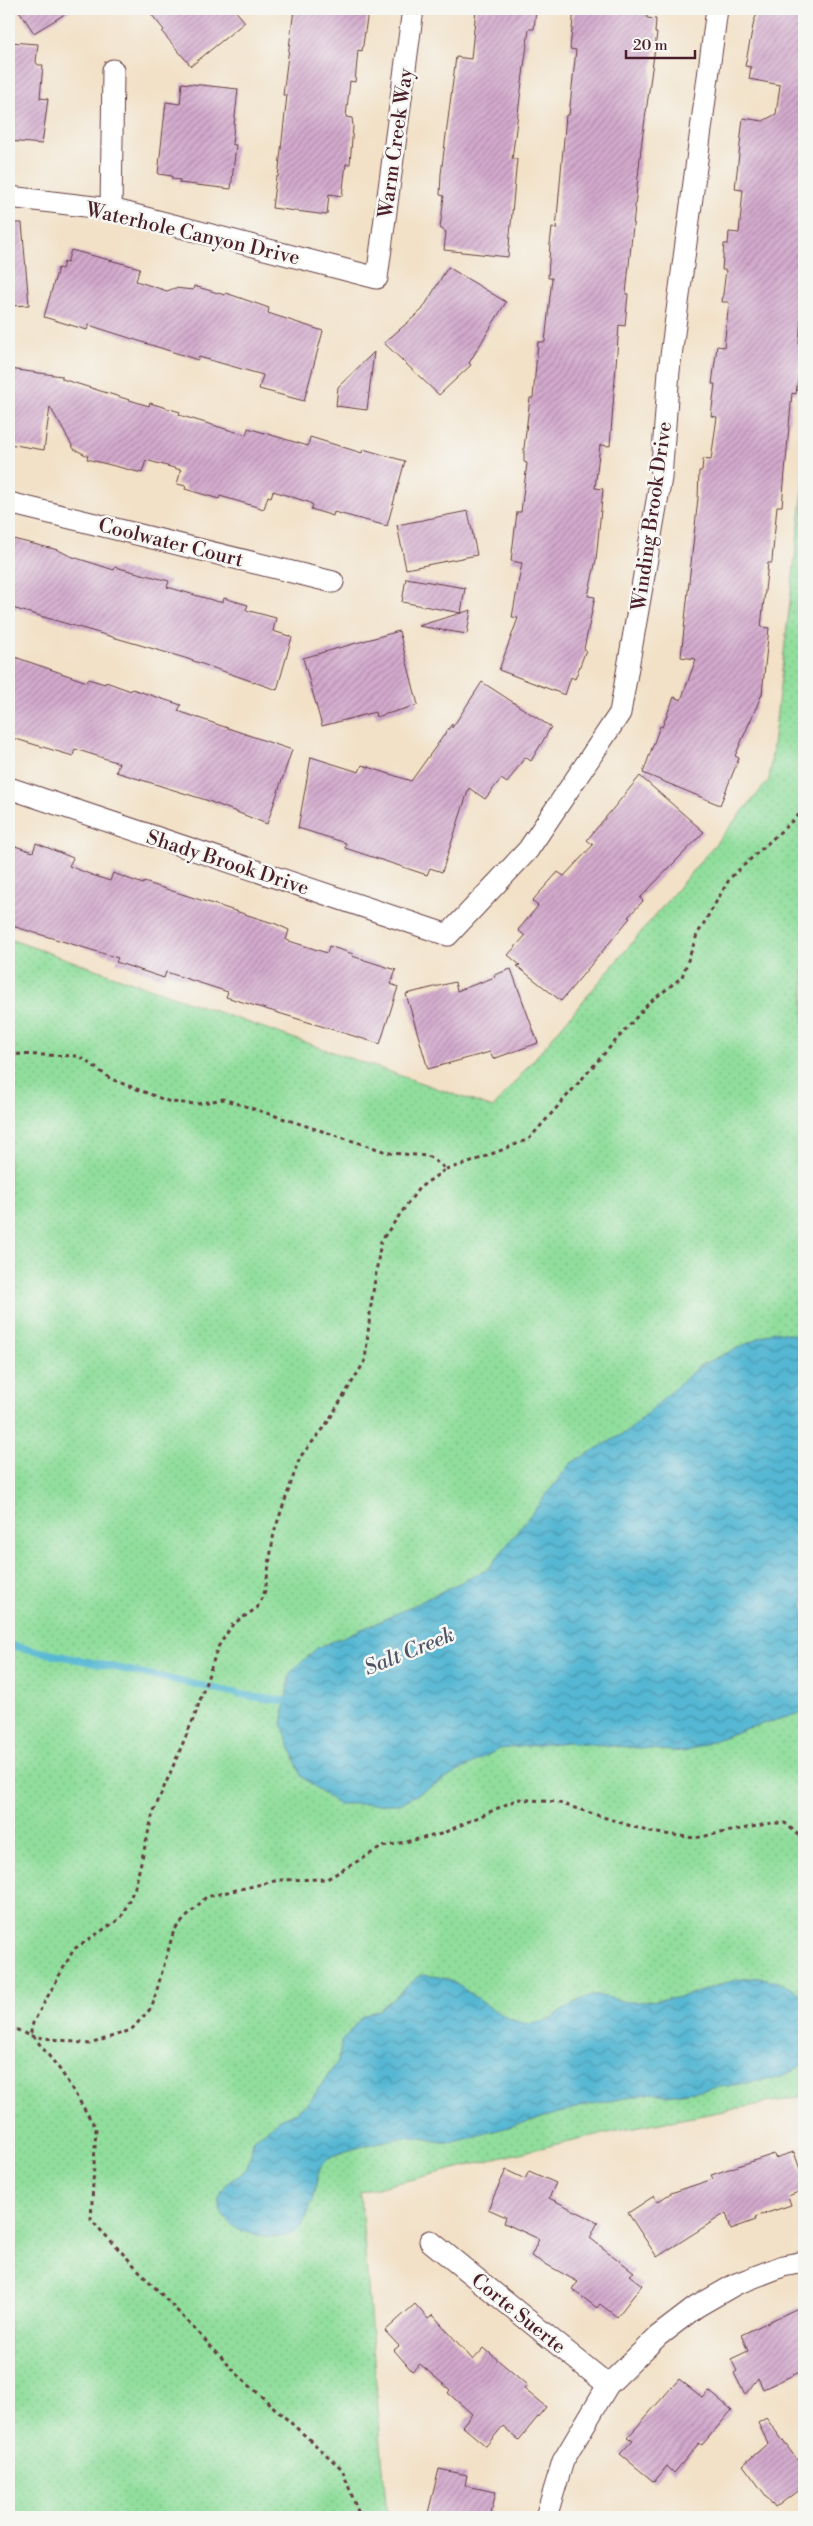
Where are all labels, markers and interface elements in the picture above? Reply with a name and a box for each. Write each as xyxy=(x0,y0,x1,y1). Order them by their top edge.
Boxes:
scale bar xyxy=(626,28,694,60)
text: 20 m xyxy=(633,36,668,55)
street label: Warm Creek Way xyxy=(373,66,419,221)
street label: Waterhole Canyon Drive xyxy=(82,197,302,271)
street label: Winding Brook Drive xyxy=(627,420,678,613)
street label: Coolwater Court xyxy=(96,513,246,574)
street label: Shady Brook Drive xyxy=(143,825,312,901)
water label: Salt Creek xyxy=(360,1622,458,1682)
street label: Corte Suerte xyxy=(466,2268,570,2360)

